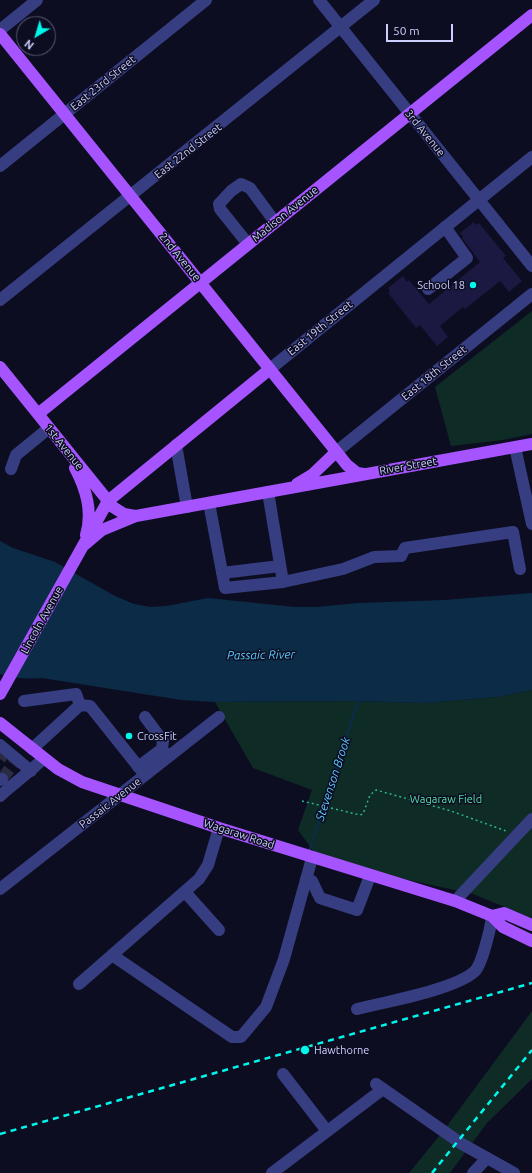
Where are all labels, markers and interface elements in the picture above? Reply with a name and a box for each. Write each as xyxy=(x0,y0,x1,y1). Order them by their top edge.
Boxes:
north arrow xyxy=(16,16,56,56)
scale bar xyxy=(388,16,455,42)
text: 50 m xyxy=(393,24,420,37)
text: N xyxy=(22,37,36,52)
street label: East 23rd Street xyxy=(68,53,138,113)
street label: 3rd Avenue xyxy=(402,107,448,159)
street label: East 22nd Street xyxy=(152,121,224,181)
street label: Madison Avenue xyxy=(249,183,321,245)
street label: 2nd Avenue xyxy=(156,230,204,284)
place label: School 18 xyxy=(417,278,465,292)
marker: School 18 xyxy=(468,280,478,290)
street label: East 19th Street xyxy=(285,298,355,358)
street label: East 18th Street xyxy=(399,343,469,403)
street label: 1st Avenue xyxy=(42,422,86,472)
street label: River Street xyxy=(378,454,438,478)
street label: Lincoln Avenue xyxy=(18,584,66,656)
water label: Passaic River xyxy=(227,647,295,663)
place label: CrossFit xyxy=(137,729,177,743)
marker: CrossFit xyxy=(124,731,134,741)
water label: Stevenson Brook xyxy=(313,735,353,823)
street label: Passaic Avenue xyxy=(77,775,143,831)
park label: Wagaraw Field xyxy=(410,792,482,806)
street label: Wagaraw Road xyxy=(202,816,276,852)
place label: Hawthorne xyxy=(314,1043,369,1057)
marker: Hawthorne xyxy=(299,1044,311,1056)

